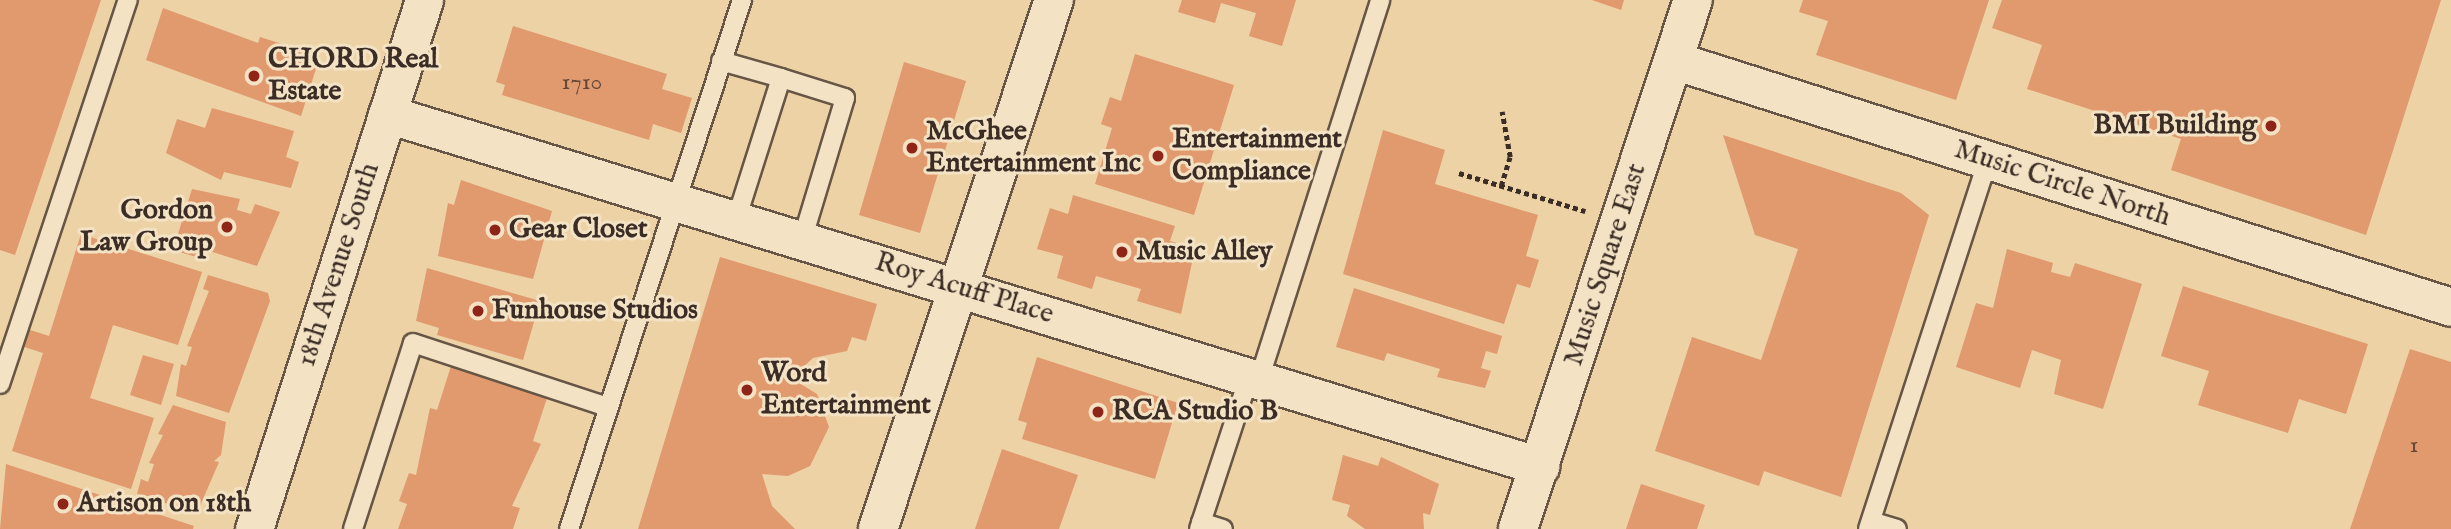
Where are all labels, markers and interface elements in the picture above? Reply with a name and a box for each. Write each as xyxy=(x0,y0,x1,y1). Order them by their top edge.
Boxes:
place label: CHORD Real Estate xyxy=(268,43,438,109)
marker: CHORD Real Estate xyxy=(246,68,262,84)
house number: 1710 xyxy=(562,69,602,97)
place label: BMI Building xyxy=(2093,109,2257,143)
place label: McGhee Entertainment Inc xyxy=(926,115,1141,181)
marker: BMI Building xyxy=(2263,118,2279,134)
place label: Entertainment Compliance xyxy=(1172,123,1342,189)
street label: Music Circle North xyxy=(1950,133,2174,235)
marker: McGhee Entertainment Inc xyxy=(904,140,920,156)
marker: Entertainment Compliance xyxy=(1150,148,1166,164)
street label: 18th Avenue South xyxy=(290,159,388,371)
street label: Music Square East xyxy=(1557,160,1655,370)
place label: Gordon Law Group xyxy=(80,194,213,260)
place label: Gear Closet xyxy=(509,213,648,247)
marker: Gordon Law Group xyxy=(219,219,235,235)
marker: Gear Closet xyxy=(487,222,503,238)
place label: Music Alley xyxy=(1136,235,1273,269)
marker: Music Alley xyxy=(1114,244,1130,260)
street label: Roy Acuff Place xyxy=(871,246,1057,332)
place label: Funhouse Studios xyxy=(492,294,698,328)
marker: Funhouse Studios xyxy=(470,303,486,319)
place label: Word Entertainment xyxy=(761,357,931,423)
marker: Word Entertainment xyxy=(739,382,755,398)
place label: RCA Studio B xyxy=(1112,395,1278,429)
marker: RCA Studio B xyxy=(1090,404,1106,420)
house number: 1 xyxy=(2410,432,2418,460)
place label: Artison on 18th xyxy=(77,487,251,521)
marker: Artison on 18th xyxy=(55,496,71,512)

